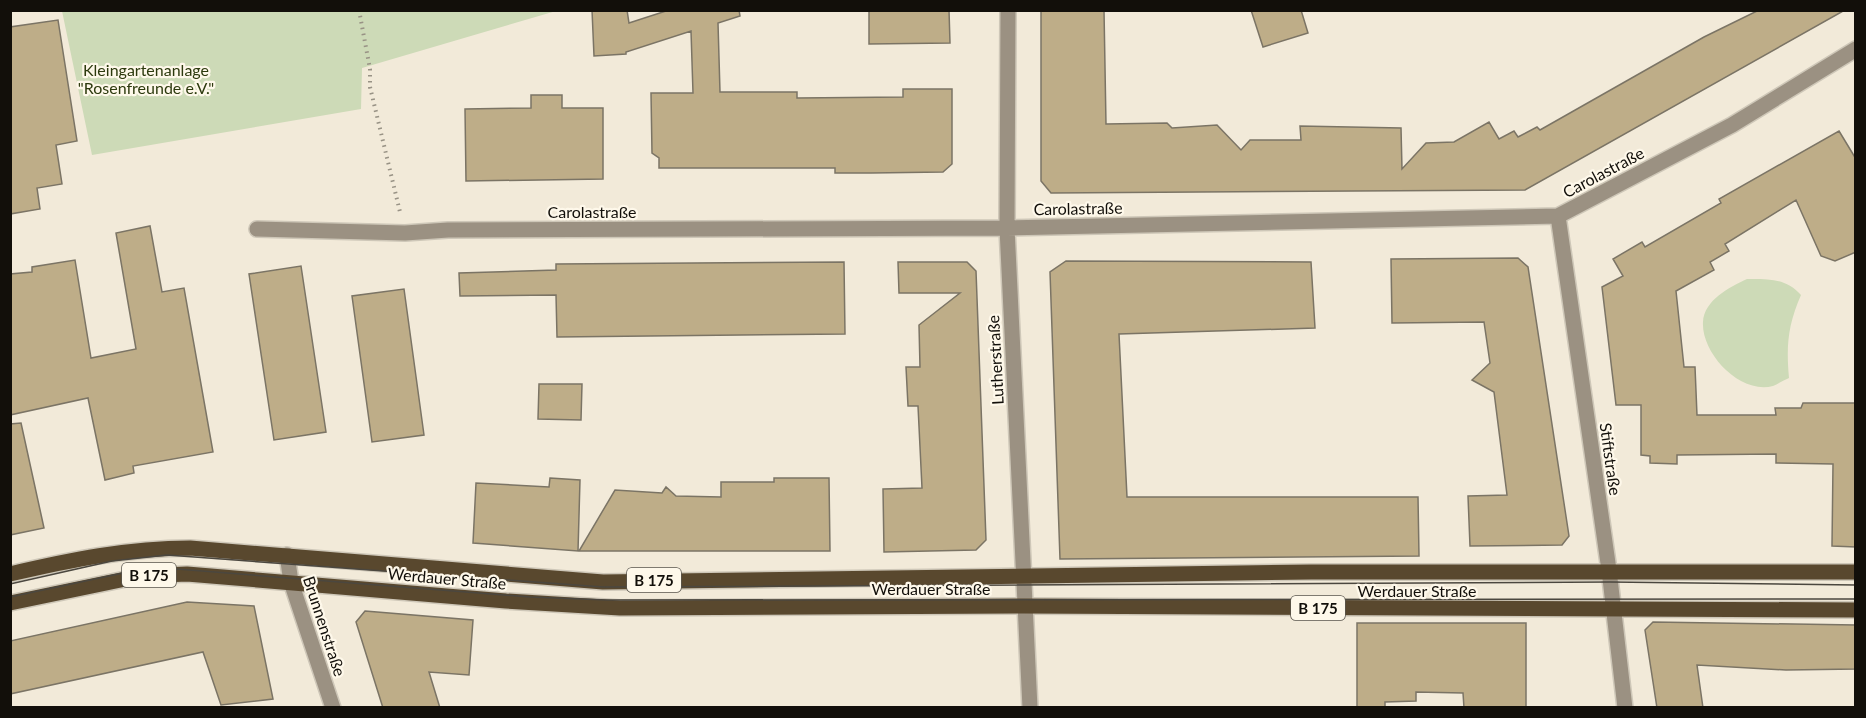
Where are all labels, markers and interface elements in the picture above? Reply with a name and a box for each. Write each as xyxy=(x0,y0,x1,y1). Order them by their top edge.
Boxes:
park label: Kleingartenanlage "Rosenfreunde e.V." xyxy=(78,60,214,97)
street label: Carolastraße xyxy=(1559,143,1647,201)
street label: Carolastraße xyxy=(1033,198,1123,218)
street label: Carolastraße xyxy=(548,202,636,221)
street label: Lutherstraße xyxy=(983,315,1007,405)
street label: Stiftstraße xyxy=(1597,421,1625,497)
road number: B 175 xyxy=(122,563,176,587)
street label: Werdauer Straße xyxy=(387,563,507,593)
road number: B 175 xyxy=(627,568,681,592)
street label: Brunnenstraße xyxy=(300,574,350,678)
street label: Werdauer Straße xyxy=(872,579,990,598)
street label: Werdauer Straße xyxy=(1358,581,1476,600)
road number: B 175 xyxy=(1291,596,1345,620)

